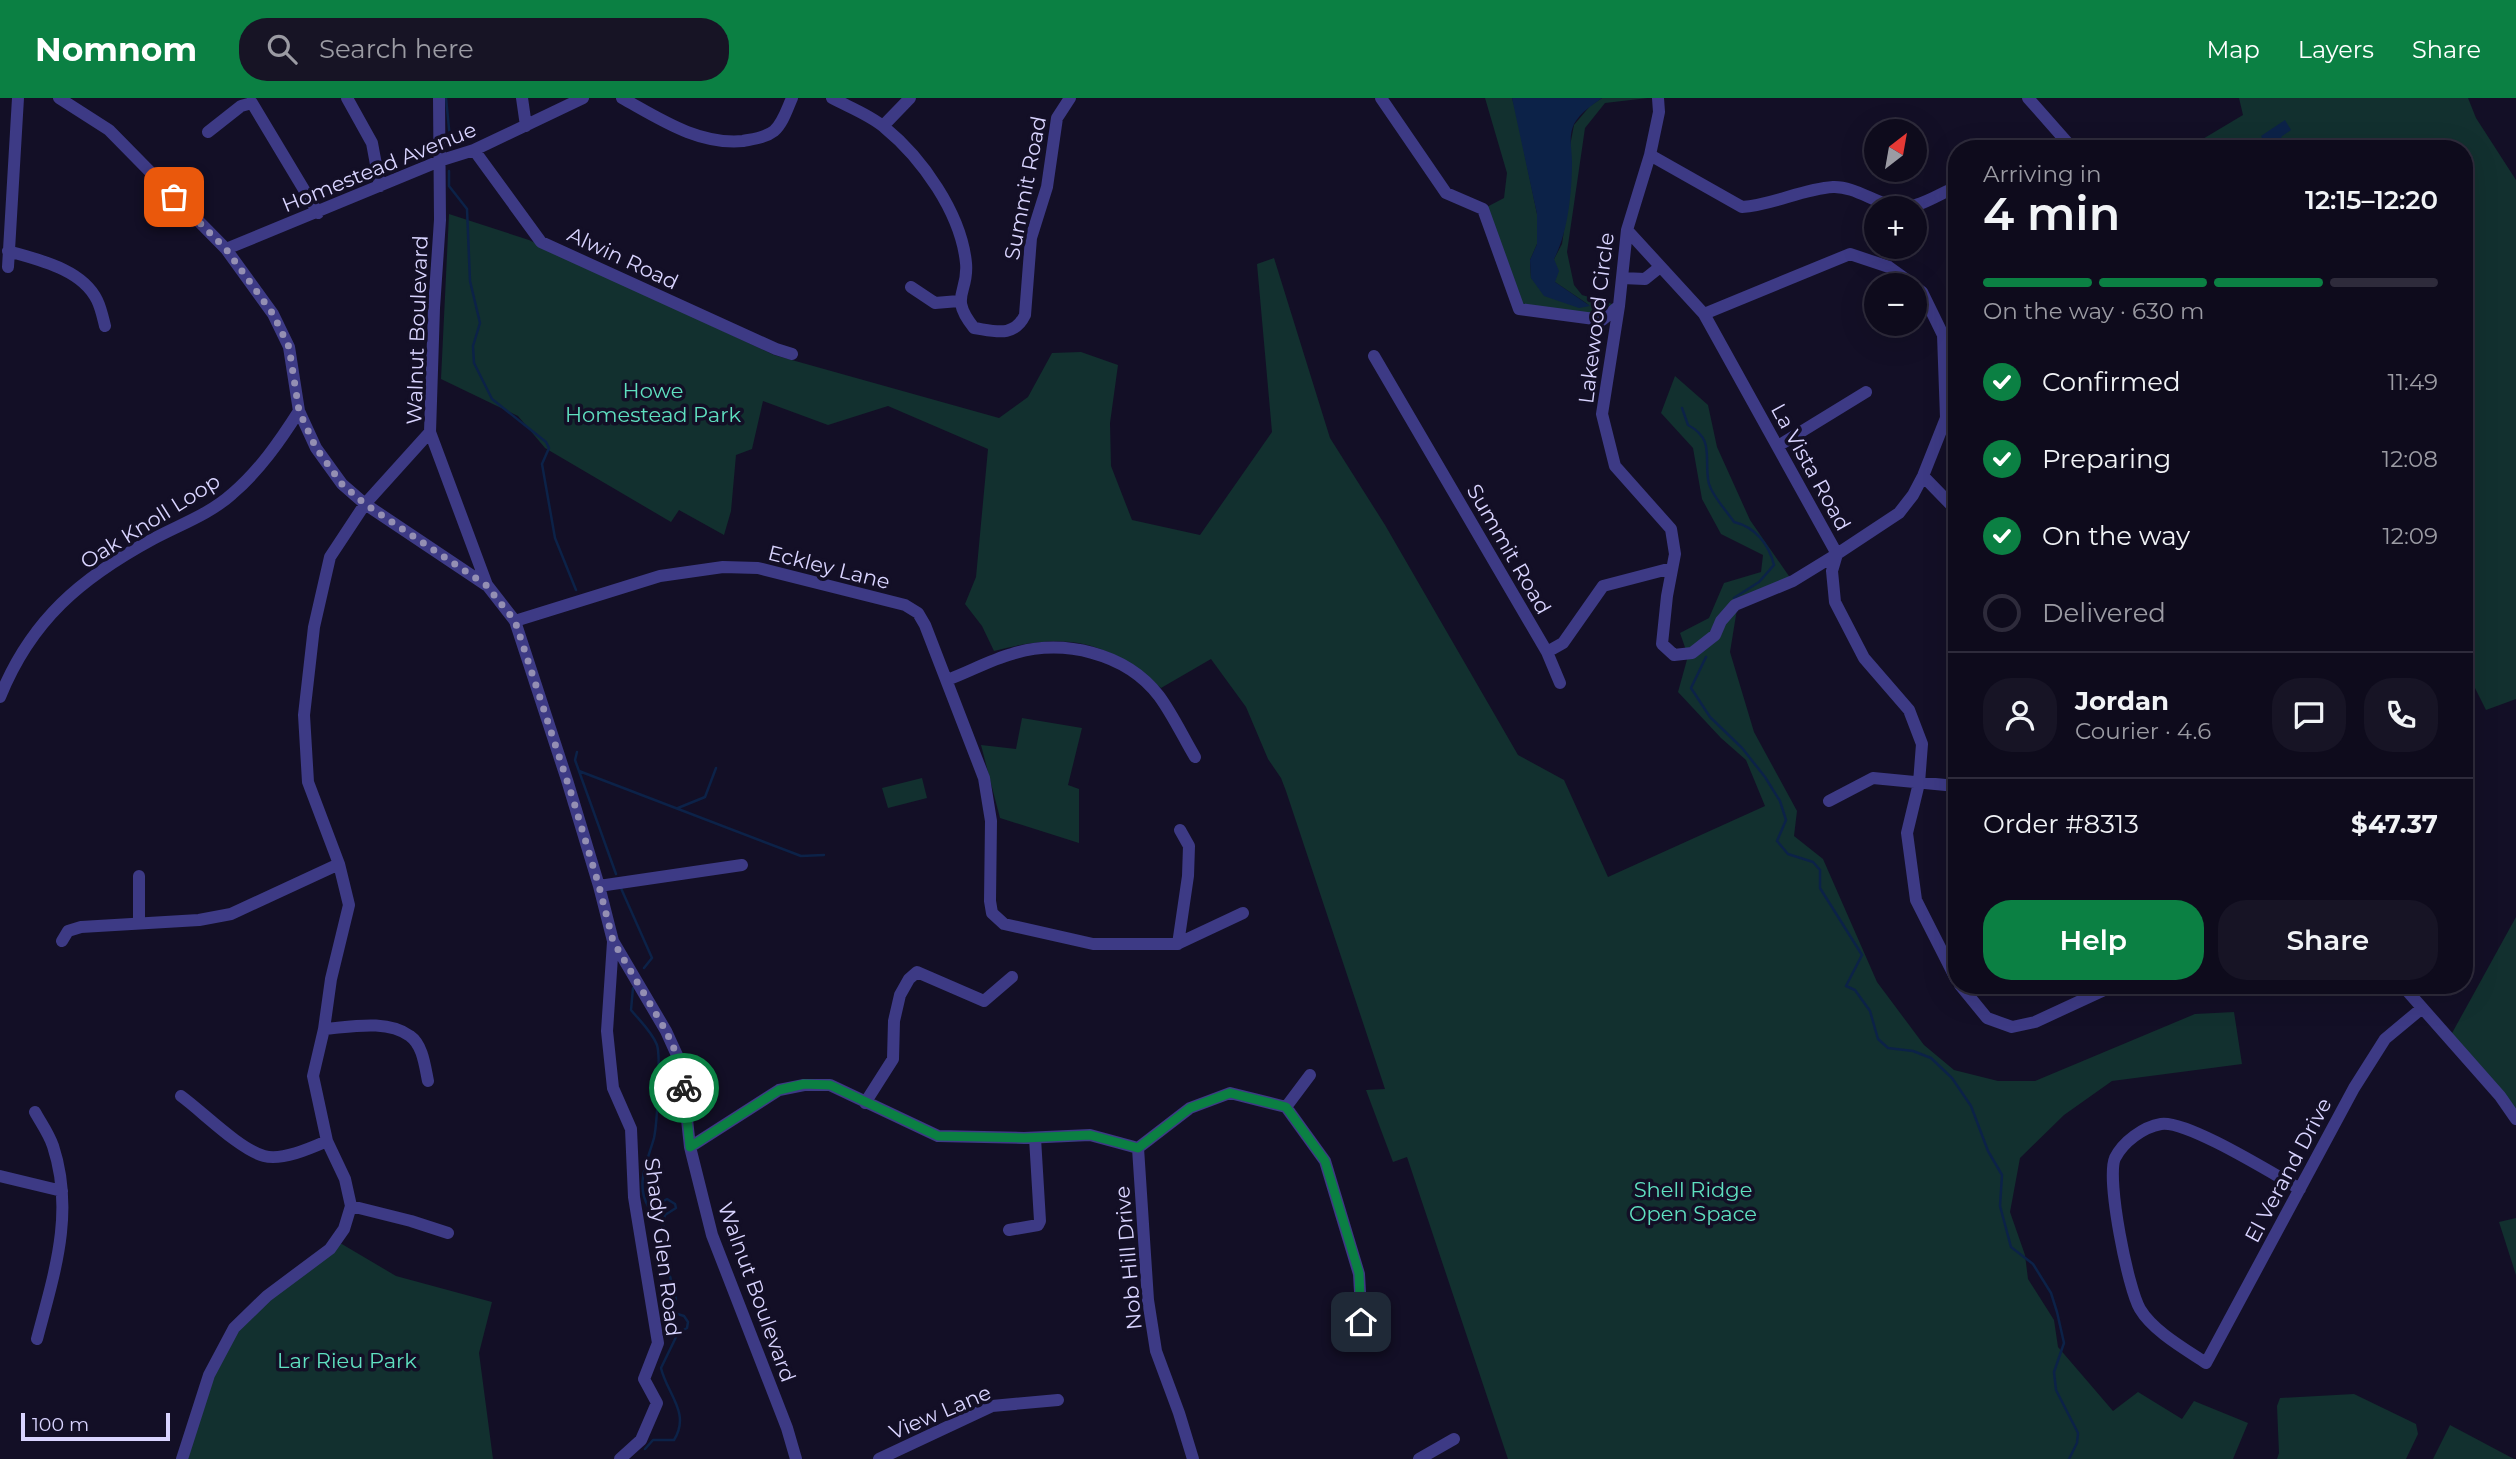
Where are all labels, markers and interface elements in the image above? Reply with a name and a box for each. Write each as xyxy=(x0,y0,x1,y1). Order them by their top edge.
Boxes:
search box xyxy=(239,18,729,81)
text: Nomnom xyxy=(35,29,197,69)
icon: search xyxy=(263,30,301,68)
text: Search here xyxy=(319,33,474,65)
text: Map xyxy=(2206,35,2260,64)
text: Layers xyxy=(2298,35,2374,64)
text: Share xyxy=(2412,35,2481,64)
street label: Summit Road xyxy=(999,114,1051,262)
street label: Homestead Avenue xyxy=(278,117,480,217)
north arrow xyxy=(1864,119,1927,182)
map controls xyxy=(1864,119,1927,336)
text: Arriving in xyxy=(1983,160,2102,188)
pin xyxy=(144,167,204,227)
icon: bag xyxy=(155,178,193,216)
text: 12:15–12:20 xyxy=(2305,184,2438,216)
text: 4 min xyxy=(1983,185,2120,242)
button: + xyxy=(1864,196,1927,259)
street label: Alwin Road xyxy=(564,221,682,295)
street label: Lakewood Circle xyxy=(1573,231,1619,405)
street label: Walnut Boulevard xyxy=(401,235,433,425)
button: − xyxy=(1864,273,1927,336)
text: On the way · 630 m xyxy=(1983,297,2205,325)
icon: check xyxy=(1983,363,2021,401)
text: Confirmed xyxy=(2042,366,2181,398)
text: 11:49 xyxy=(2387,368,2438,396)
park label: Howe Homestead Park xyxy=(565,378,741,427)
street label: La Vista Road xyxy=(1766,399,1856,535)
icon: check xyxy=(1983,440,2021,478)
text: Preparing xyxy=(2042,443,2171,475)
text: 12:08 xyxy=(2382,445,2438,473)
street label: Oak Knoll Loop xyxy=(76,468,224,574)
street label: Summit Road xyxy=(1462,480,1556,618)
icon: check xyxy=(1983,517,2021,555)
text: On the way xyxy=(2042,520,2190,552)
text: 12:09 xyxy=(2383,522,2438,550)
street label: Eckley Lane xyxy=(765,540,893,594)
text: Delivered xyxy=(2042,597,2166,629)
button: person xyxy=(1983,678,2057,752)
button: chat xyxy=(2272,678,2346,752)
button: phone xyxy=(2364,678,2438,752)
text: Jordan xyxy=(2075,685,2169,717)
text: Courier · 4.6 xyxy=(2075,717,2211,745)
text: Order #8313 xyxy=(1983,808,2139,840)
text: $47.37 xyxy=(2351,808,2438,840)
button: Help xyxy=(1983,900,2204,980)
button: Share xyxy=(2218,900,2438,980)
courier xyxy=(649,1053,719,1123)
icon: bike xyxy=(665,1069,703,1107)
street label: El Verand Drive xyxy=(2239,1093,2337,1247)
street label: Shady Glen Road xyxy=(640,1156,686,1338)
park label: Shell Ridge Open Space xyxy=(1629,1177,1757,1226)
street label: Nob Hill Drive xyxy=(1109,1185,1147,1331)
street label: Walnut Boulevard xyxy=(713,1199,801,1385)
pin xyxy=(1331,1292,1391,1352)
icon: home xyxy=(1342,1303,1380,1341)
park label: Lar Rieu Park xyxy=(277,1348,417,1373)
street label: View Lane xyxy=(885,1379,995,1445)
scale bar xyxy=(21,1410,170,1442)
text: 100 m xyxy=(32,1413,89,1436)

